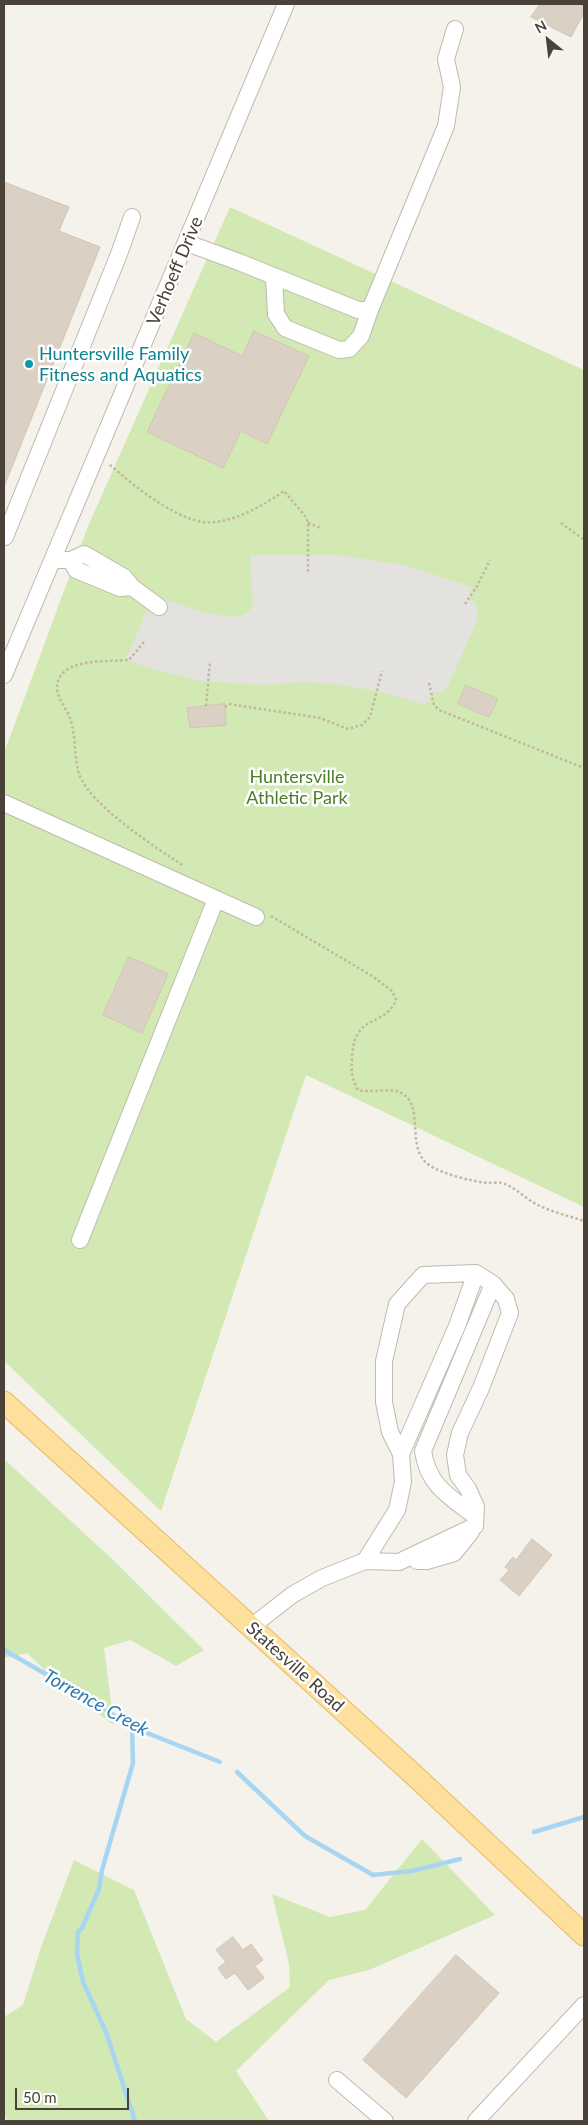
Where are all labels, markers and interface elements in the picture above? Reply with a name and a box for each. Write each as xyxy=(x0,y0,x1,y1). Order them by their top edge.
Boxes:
north arrow xyxy=(523,15,573,65)
text: N xyxy=(532,16,549,36)
street label: Verhoeff Drive xyxy=(142,213,208,329)
place label: Huntersville Family Fitness and Aquatics xyxy=(39,343,202,386)
marker: Huntersville Family Fitness and Aquatics xyxy=(23,358,35,370)
park label: Huntersville Athletic Park xyxy=(246,766,348,809)
street label: Statesville Road xyxy=(242,1617,348,1717)
water label: Torrence Creek xyxy=(39,1665,153,1741)
scale bar xyxy=(18,2078,131,2110)
text: 50 m xyxy=(23,2088,57,2106)

